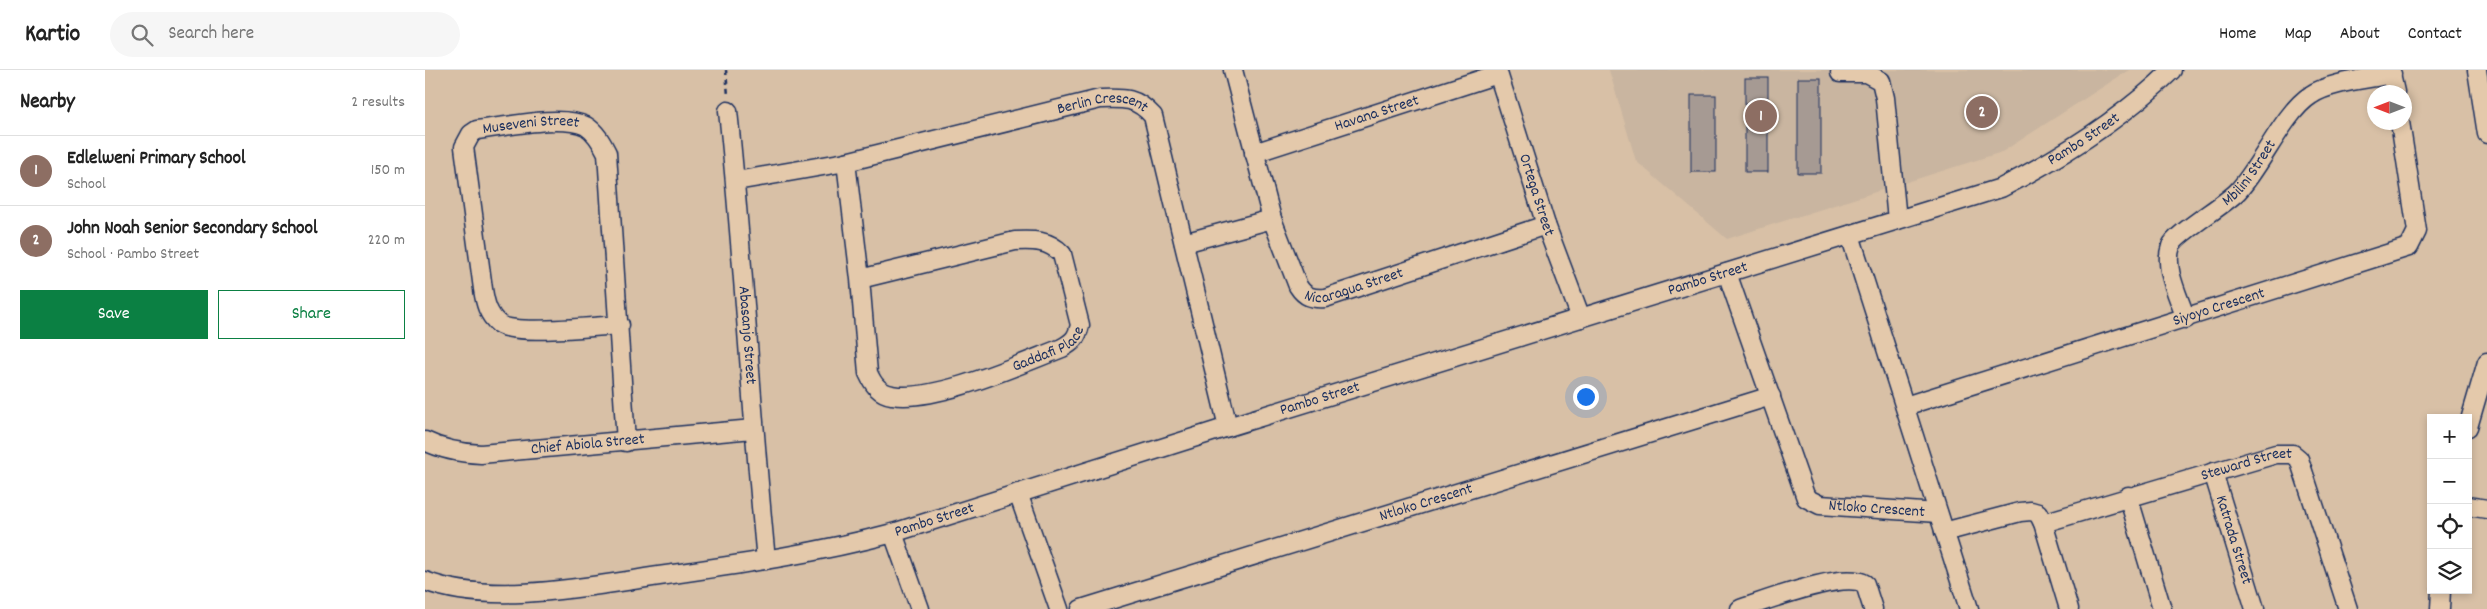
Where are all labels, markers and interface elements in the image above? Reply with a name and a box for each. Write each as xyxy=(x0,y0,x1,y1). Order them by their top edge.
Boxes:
search box xyxy=(110,12,460,57)
text: Kartio xyxy=(25,18,80,52)
icon: search xyxy=(128,21,156,49)
text: Search here xyxy=(168,21,254,48)
text: Home xyxy=(2219,22,2256,47)
text: Map xyxy=(2284,22,2312,47)
text: About xyxy=(2340,22,2380,47)
text: Contact xyxy=(2408,22,2462,47)
north arrow xyxy=(2367,85,2412,130)
street label: Berlin Crescent xyxy=(1055,87,1154,121)
text: Nearby xyxy=(20,88,75,118)
street label: Havana Street xyxy=(1332,89,1422,138)
text: 2 results xyxy=(351,91,405,114)
pin: 2 xyxy=(1966,93,1998,131)
pin: 1 xyxy=(1745,97,1777,135)
street label: Pambo Street xyxy=(2043,107,2125,172)
street label: Museveni Street xyxy=(481,109,581,141)
street label: Mbilini Street xyxy=(2217,135,2282,212)
text: Edlelweni Primary School xyxy=(67,146,246,173)
street label: Ortega Street xyxy=(1513,151,1561,239)
text: 1 xyxy=(34,159,38,182)
text: 150 m xyxy=(371,159,405,182)
text: School xyxy=(67,173,106,196)
text: John Noah Senior Secondary School xyxy=(67,216,318,243)
text: 2 xyxy=(33,229,40,252)
text: 220 m xyxy=(368,229,405,252)
text: School · Pambo Street xyxy=(67,243,199,266)
street label: Pambo Street xyxy=(1665,256,1751,302)
street label: Nicaragua Street xyxy=(1300,261,1406,310)
street label: Siyoyo Crescent xyxy=(2170,282,2268,332)
street label: Abasanjo Street xyxy=(732,285,763,385)
button: Save xyxy=(20,290,208,339)
button: Share xyxy=(218,290,405,339)
street label: Gaddafi Place xyxy=(1009,323,1091,378)
street label: Pambo Street xyxy=(1277,375,1363,422)
your location xyxy=(1573,384,1599,410)
map controls xyxy=(2427,414,2472,594)
button: + xyxy=(2427,414,2472,459)
street label: Chief Abiola Street xyxy=(530,428,646,461)
street label: Steward Street xyxy=(2198,442,2292,487)
button: − xyxy=(2427,459,2472,504)
street label: Ntloko Crescent xyxy=(1376,477,1476,528)
street label: Katrada Street xyxy=(2209,493,2258,587)
street label: Ntloko Crescent xyxy=(1828,494,1926,524)
street label: Pambo Street xyxy=(892,496,977,543)
button: locate xyxy=(2427,504,2472,549)
button: layers xyxy=(2427,549,2472,594)

